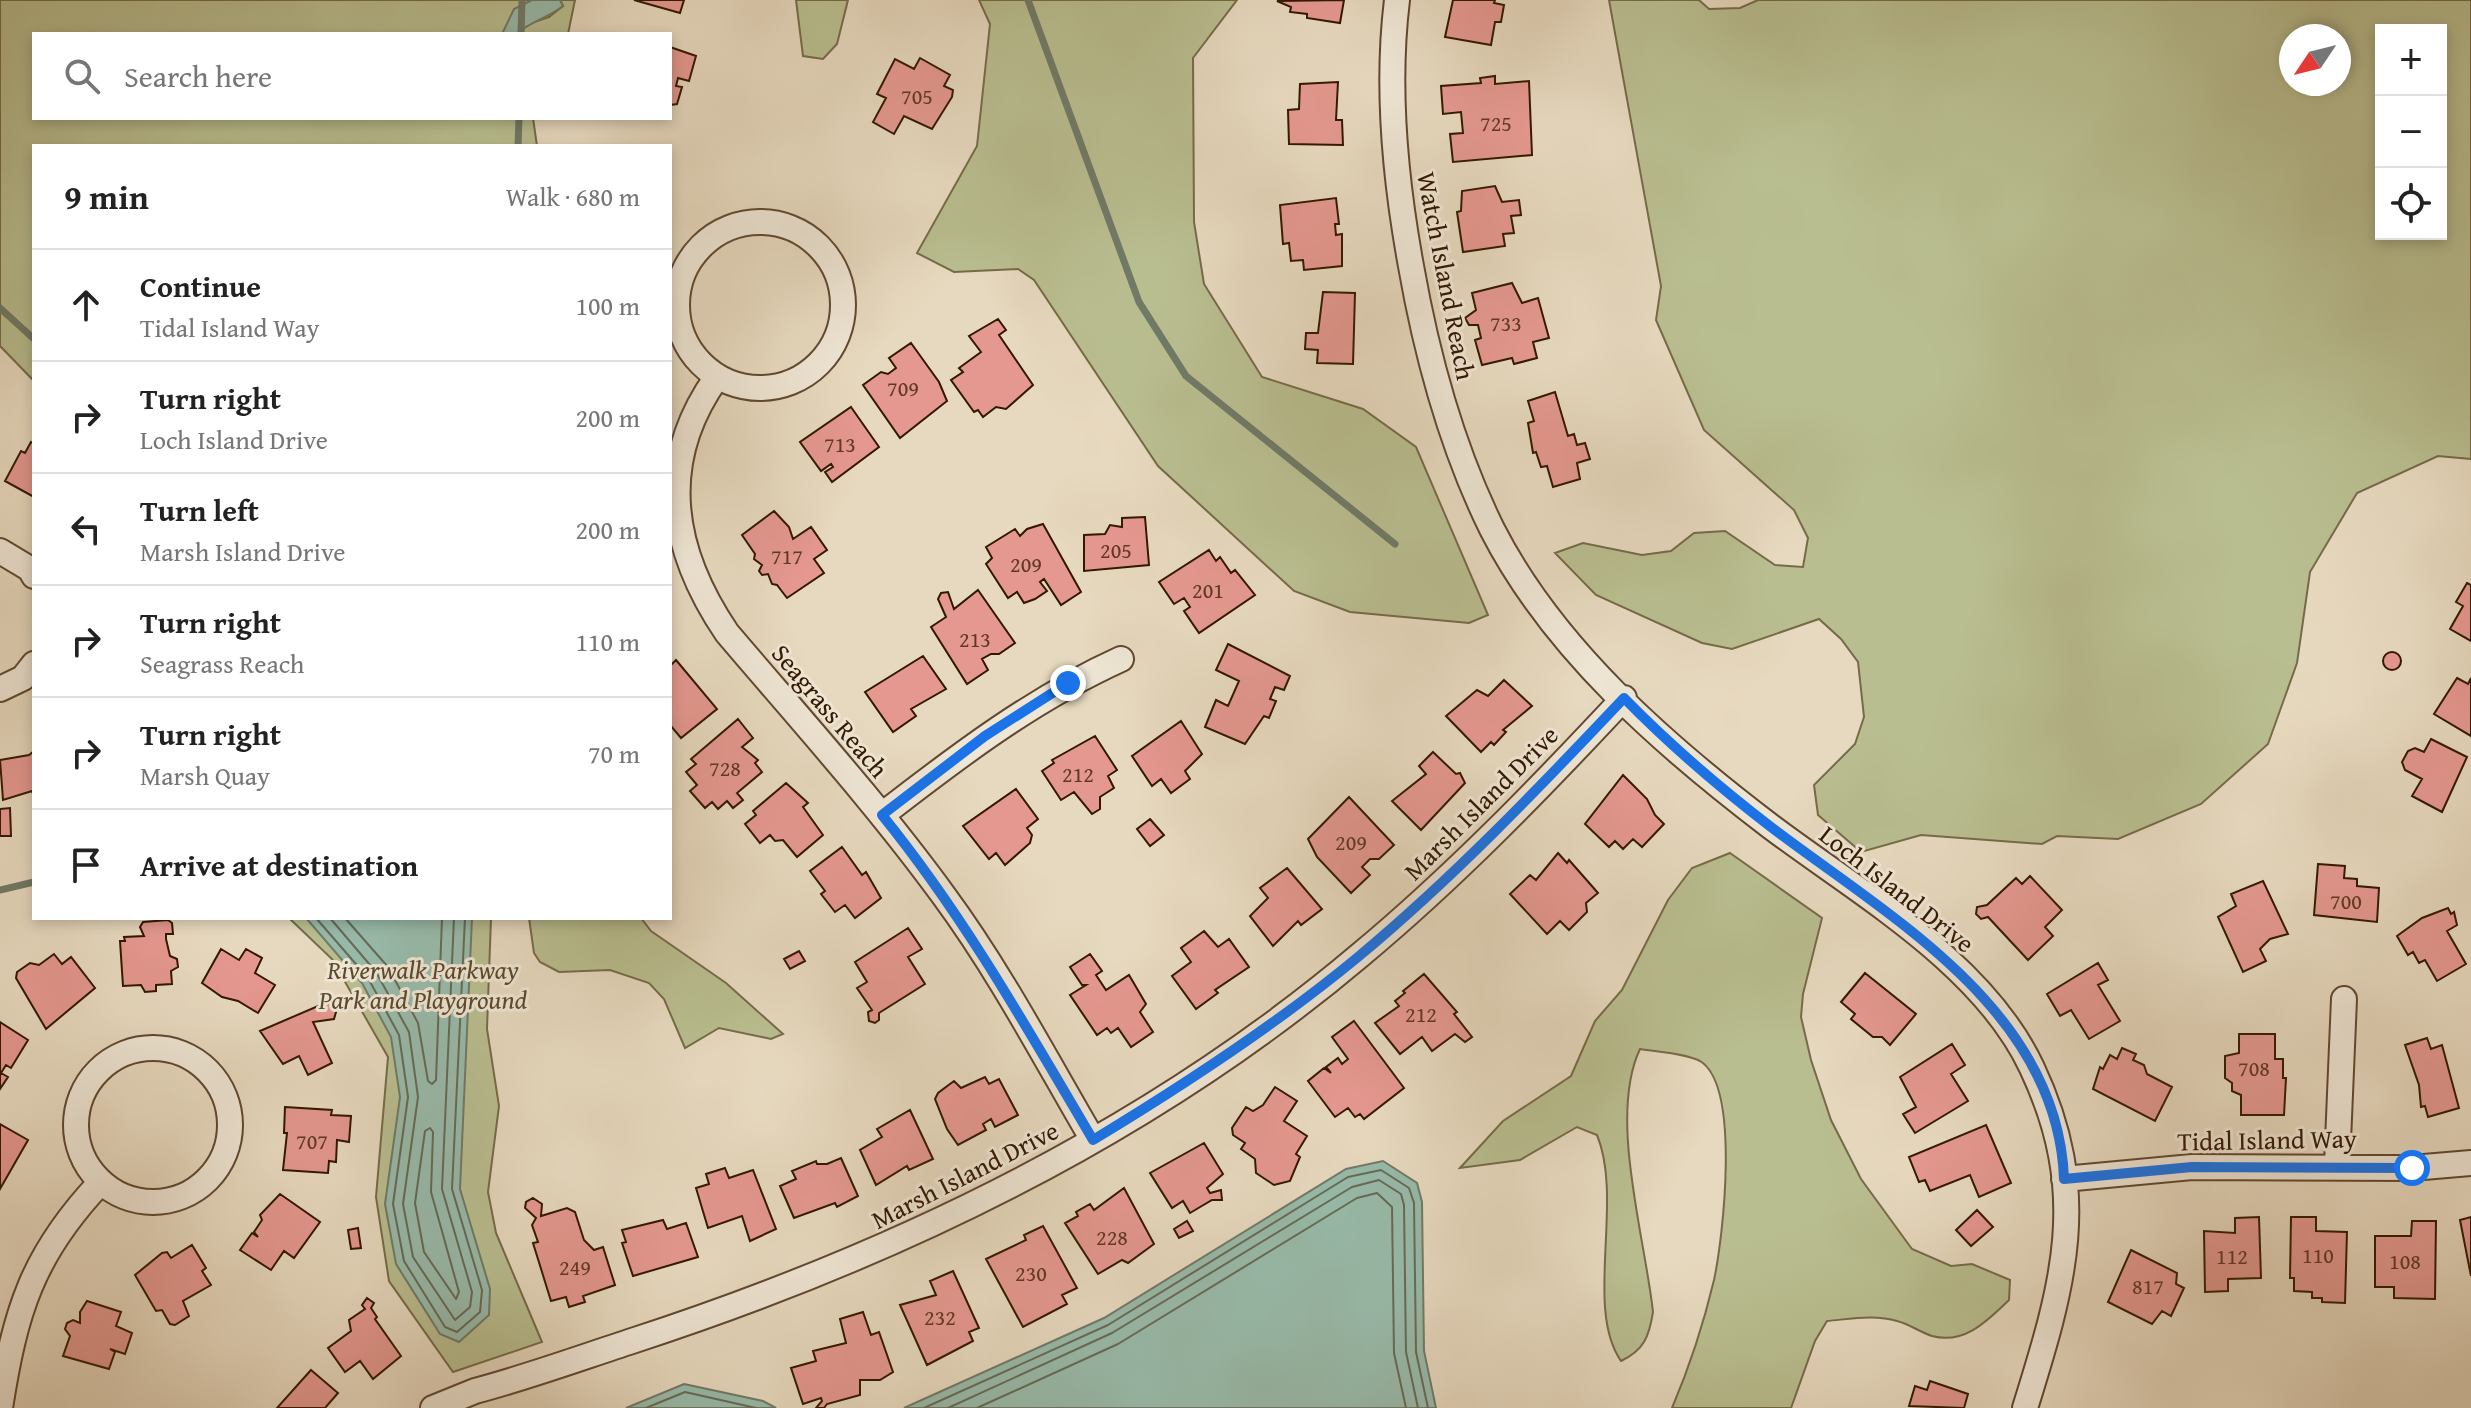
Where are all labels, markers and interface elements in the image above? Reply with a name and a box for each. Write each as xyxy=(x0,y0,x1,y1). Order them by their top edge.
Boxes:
north arrow xyxy=(2279,24,2351,96)
map controls xyxy=(2375,24,2447,240)
button: + xyxy=(2375,24,2447,96)
search box xyxy=(32,32,672,120)
icon: search xyxy=(60,54,104,98)
text: Search here xyxy=(124,54,272,98)
house number: 705 xyxy=(901,80,933,112)
button: − xyxy=(2375,96,2447,168)
house number: 725 xyxy=(1480,107,1512,139)
street label: Watch Island Reach xyxy=(1407,168,1486,384)
button: locate xyxy=(2375,168,2447,240)
text: 9 min xyxy=(64,172,149,221)
text: Walk · 680 m xyxy=(506,177,640,216)
text: Continue xyxy=(140,264,261,308)
icon: ahead xyxy=(64,283,108,327)
text: 100 m xyxy=(575,286,640,325)
house number: 733 xyxy=(1490,307,1522,339)
text: Tidal Island Way xyxy=(140,308,320,347)
house number: 709 xyxy=(887,372,919,404)
text: Turn right xyxy=(140,376,281,420)
icon: right xyxy=(64,395,108,439)
text: 200 m xyxy=(575,398,640,437)
text: Loch Island Drive xyxy=(140,420,328,459)
house number: 713 xyxy=(824,428,856,460)
text: Turn left xyxy=(140,488,259,532)
icon: left xyxy=(64,507,108,551)
text: 200 m xyxy=(575,510,640,549)
text: Marsh Island Drive xyxy=(140,532,345,571)
house number: 205 xyxy=(1100,534,1132,566)
house number: 717 xyxy=(771,540,803,572)
house number: 209 xyxy=(1010,548,1042,580)
house number: 201 xyxy=(1192,574,1224,606)
text: Turn right xyxy=(140,600,281,644)
icon: right xyxy=(64,619,108,663)
text: 110 m xyxy=(575,622,640,661)
house number: 213 xyxy=(959,623,991,655)
street label: Seagrass Reach xyxy=(763,635,898,786)
text: Seagrass Reach xyxy=(140,644,304,683)
route end xyxy=(1050,665,1086,701)
text: Turn right xyxy=(140,712,281,756)
street label: Marsh Island Drive xyxy=(1394,716,1567,889)
icon: right xyxy=(64,731,108,775)
text: 70 m xyxy=(588,734,640,773)
house number: 728 xyxy=(709,752,741,784)
text: Marsh Quay xyxy=(140,756,270,795)
house number: 212 xyxy=(1062,758,1094,790)
street label: Loch Island Drive xyxy=(1811,815,1983,962)
house number: 209 xyxy=(1335,826,1367,858)
icon: arrive xyxy=(64,843,108,887)
text: Arrive at destination xyxy=(140,843,418,887)
house number: 700 xyxy=(2330,885,2362,917)
park label: Riverwalk Parkway Park and Playground xyxy=(318,950,527,1019)
house number: 212 xyxy=(1405,998,1437,1030)
house number: 708 xyxy=(2238,1052,2270,1084)
street label: Marsh Island Drive xyxy=(864,1111,1065,1239)
street label: Tidal Island Way xyxy=(2177,1118,2357,1161)
house number: 707 xyxy=(296,1125,328,1157)
route start xyxy=(2394,1150,2430,1186)
house number: 228 xyxy=(1096,1221,1128,1253)
house number: 110 xyxy=(2302,1239,2334,1271)
house number: 112 xyxy=(2216,1240,2248,1272)
house number: 108 xyxy=(2389,1245,2421,1277)
house number: 249 xyxy=(559,1251,591,1283)
house number: 230 xyxy=(1015,1257,1047,1289)
house number: 817 xyxy=(2132,1270,2164,1302)
house number: 232 xyxy=(924,1301,956,1333)

